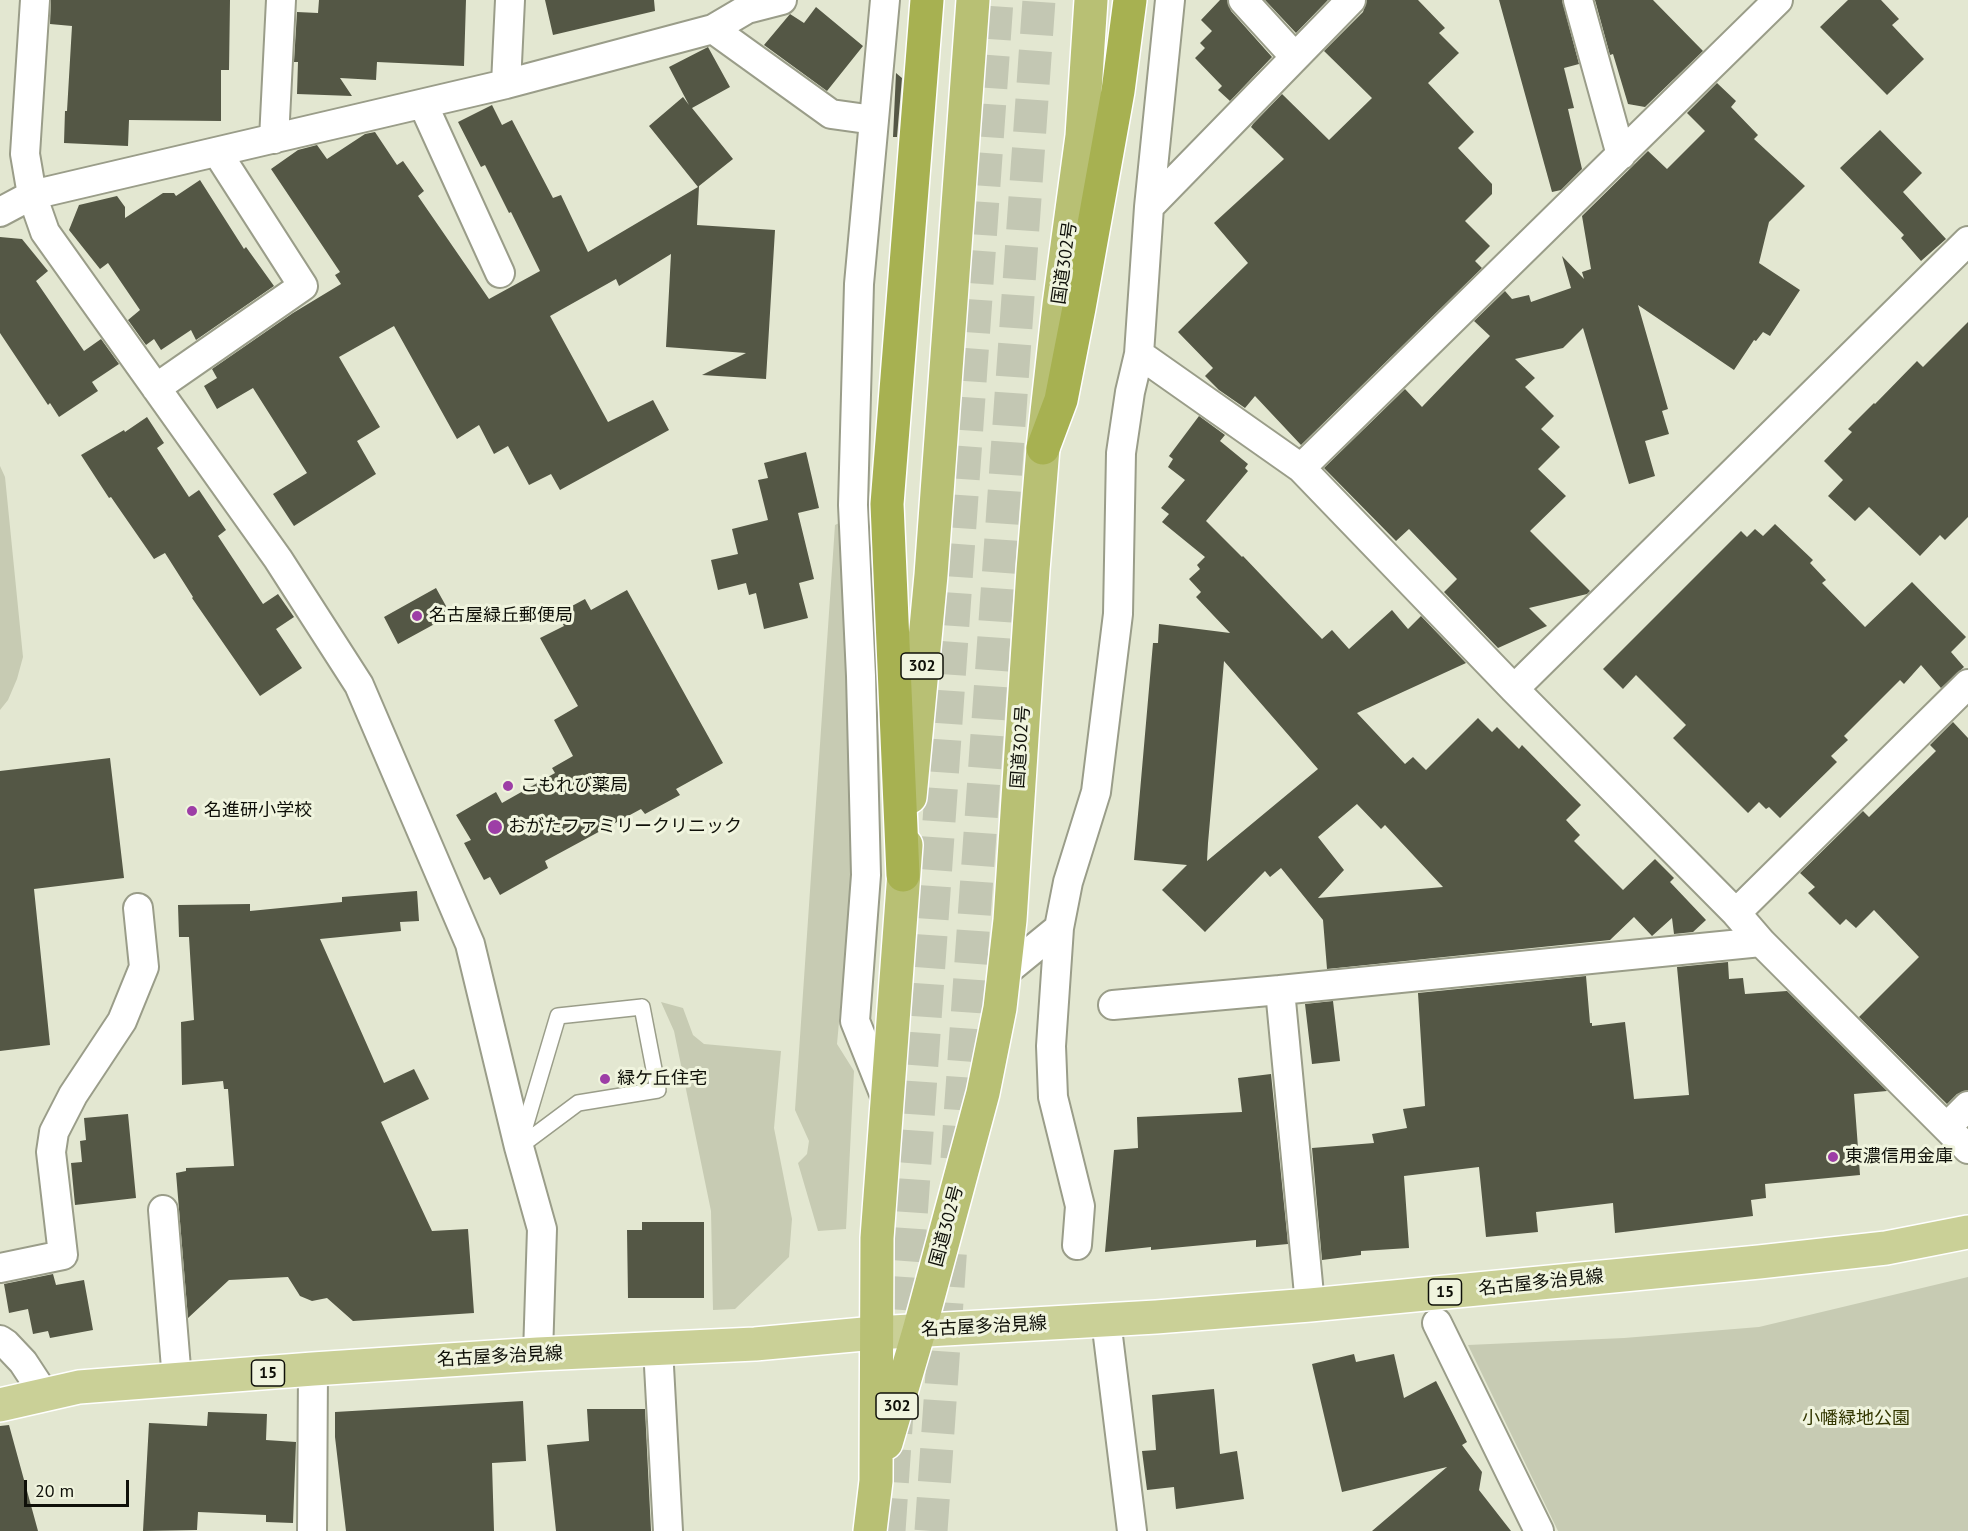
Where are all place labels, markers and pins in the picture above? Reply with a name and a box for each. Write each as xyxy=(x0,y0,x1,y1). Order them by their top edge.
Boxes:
place label: 名古屋緑丘郵便局 xyxy=(429,605,573,627)
marker: 名古屋緑丘郵便局 xyxy=(410,609,424,623)
place label: こもれび薬局 xyxy=(520,775,628,797)
marker: こもれび薬局 xyxy=(501,779,515,793)
place label: 名進研小学校 xyxy=(204,800,312,822)
marker: 名進研小学校 xyxy=(185,804,199,818)
place label: おがたファミリークリニック xyxy=(508,816,742,838)
marker: おがたファミリークリニック xyxy=(486,818,504,836)
place label: 緑ケ丘住宅 xyxy=(617,1068,707,1090)
marker: 緑ケ丘住宅 xyxy=(598,1072,612,1086)
place label: 東濃信用金庫 xyxy=(1845,1146,1953,1168)
marker: 東濃信用金庫 xyxy=(1826,1150,1840,1164)

